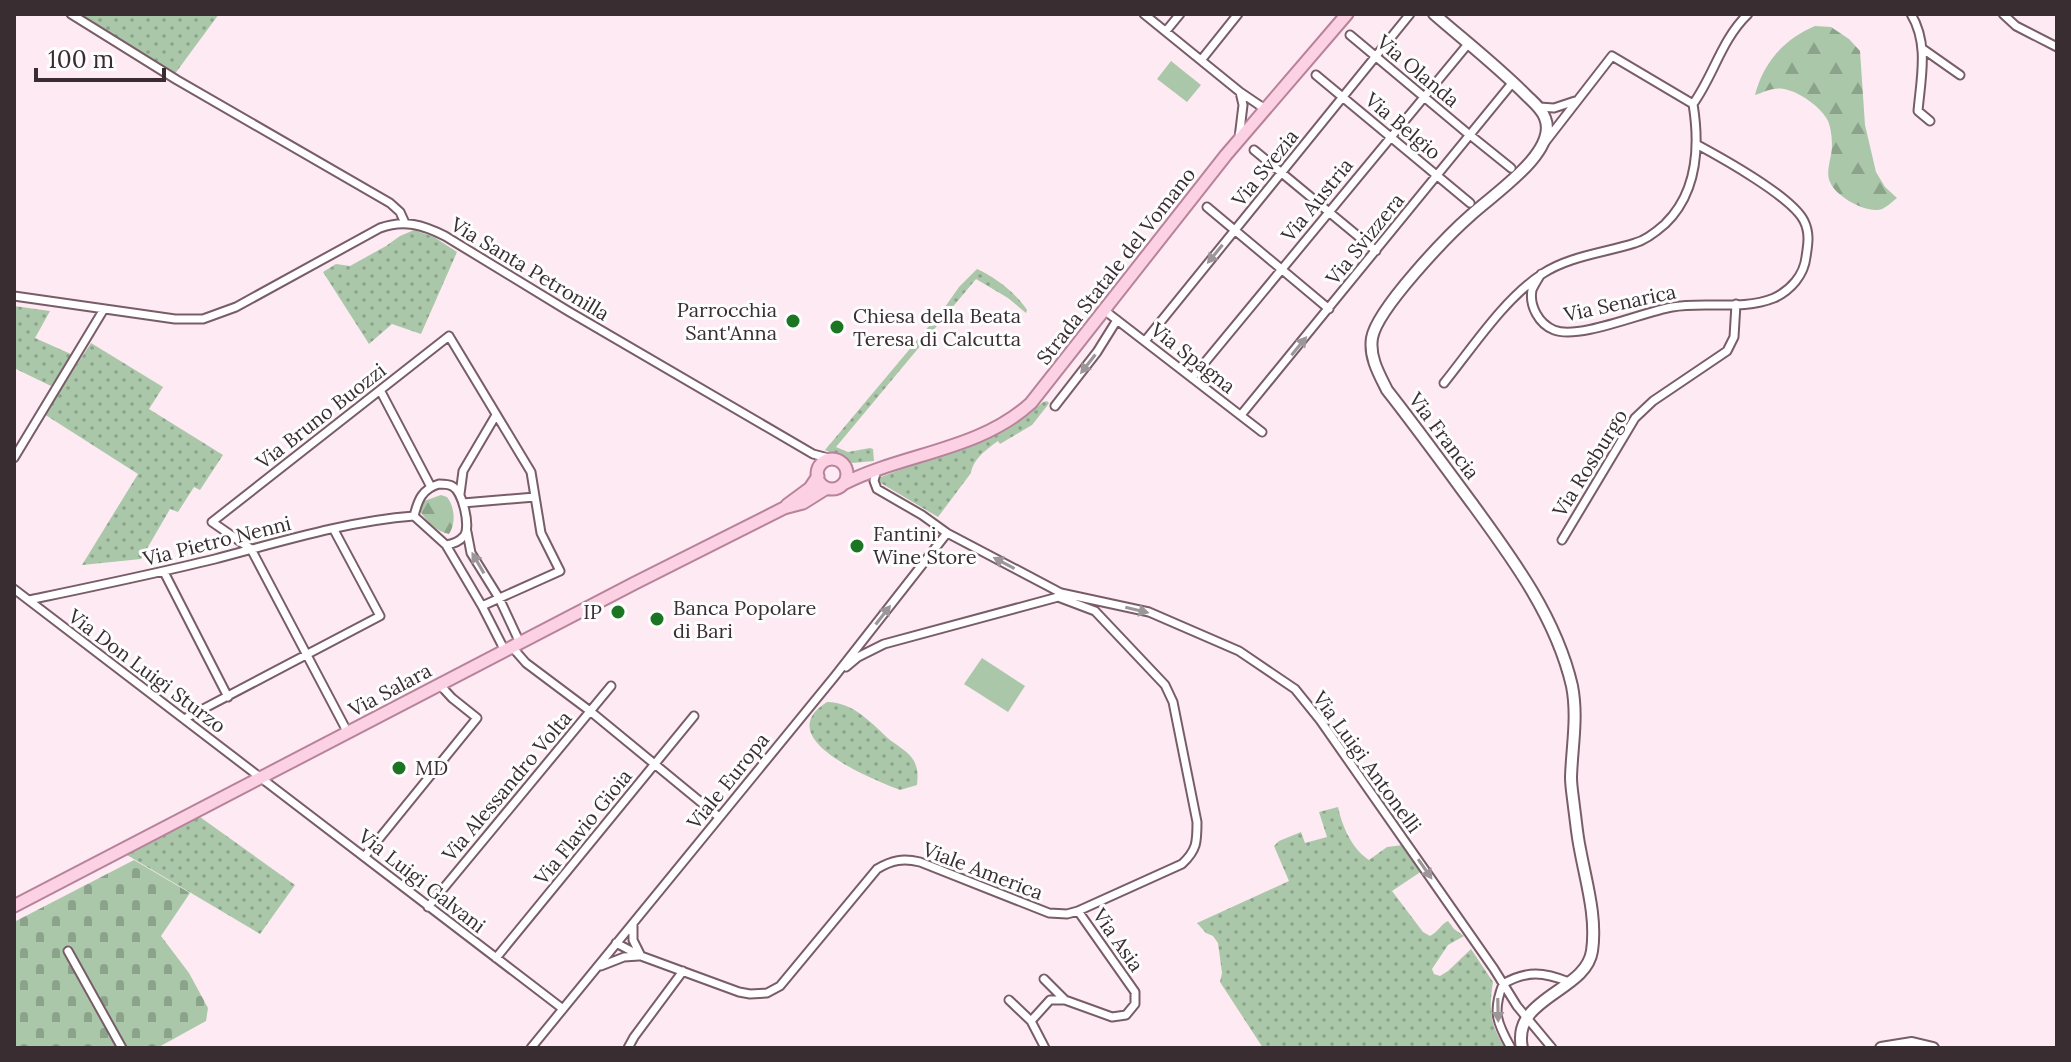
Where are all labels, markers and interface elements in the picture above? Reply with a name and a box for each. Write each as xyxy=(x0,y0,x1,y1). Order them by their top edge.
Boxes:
street label: Via Olanda xyxy=(1371,28,1465,112)
scale bar xyxy=(36,32,164,82)
text: 100 m xyxy=(48,44,114,75)
street label: Via Belgio xyxy=(1359,86,1446,165)
street label: Via Svezia xyxy=(1225,124,1303,212)
street label: Via Austria xyxy=(1275,153,1358,247)
street label: Strada Statale del Vomano xyxy=(1031,162,1200,369)
street label: Via Svizzera xyxy=(1319,188,1409,290)
street label: Via Santa Petronilla xyxy=(446,211,614,326)
one-way arrow xyxy=(1207,244,1224,264)
street label: Via Senarica xyxy=(1561,278,1678,327)
place label: Parrocchia Sant'Anna xyxy=(677,297,777,345)
place label: Chiesa della Beata Teresa di Calcutta xyxy=(853,303,1021,351)
marker: Parrocchia Sant'Anna xyxy=(784,312,802,330)
street label: Via Spagna xyxy=(1145,316,1241,399)
marker: Chiesa della Beata Teresa di Calcutta xyxy=(828,318,846,336)
one-way arrow xyxy=(1290,336,1306,356)
one-way arrow xyxy=(1080,354,1096,374)
street label: Via Bruno Buozzi xyxy=(250,357,391,475)
street label: Via Francia xyxy=(1403,387,1485,484)
street label: Via Rosburgo xyxy=(1546,404,1633,522)
street label: Via Pietro Nenni xyxy=(139,510,293,571)
place label: Fantini Wine Store xyxy=(873,521,977,569)
marker: Fantini Wine Store xyxy=(848,537,866,555)
one-way arrow xyxy=(471,552,485,574)
one-way arrow xyxy=(993,556,1016,569)
place label: Banca Popolare di Bari xyxy=(673,595,817,643)
place label: IP xyxy=(583,599,602,624)
street label: Via Don Luigi Sturzo xyxy=(63,603,231,738)
marker: IP xyxy=(609,603,627,621)
one-way arrow xyxy=(1125,604,1150,617)
one-way arrow xyxy=(875,605,891,625)
marker: Banca Popolare di Bari xyxy=(648,610,666,628)
street label: Via Salara xyxy=(343,657,435,722)
street label: Via Luigi Antonelli xyxy=(1307,685,1427,837)
street label: Via Alessandro Volta xyxy=(436,705,577,867)
street label: Viale Europa xyxy=(680,727,774,835)
place label: MD xyxy=(415,755,448,780)
marker: MD xyxy=(390,759,408,777)
street label: Via Flavio Gioia xyxy=(528,764,637,890)
street label: Via Luigi Galvani xyxy=(353,823,491,938)
street label: Viale America xyxy=(919,836,1047,905)
one-way arrow xyxy=(1417,859,1432,880)
street label: Via Asia xyxy=(1087,902,1149,976)
one-way arrow xyxy=(1492,997,1504,1023)

